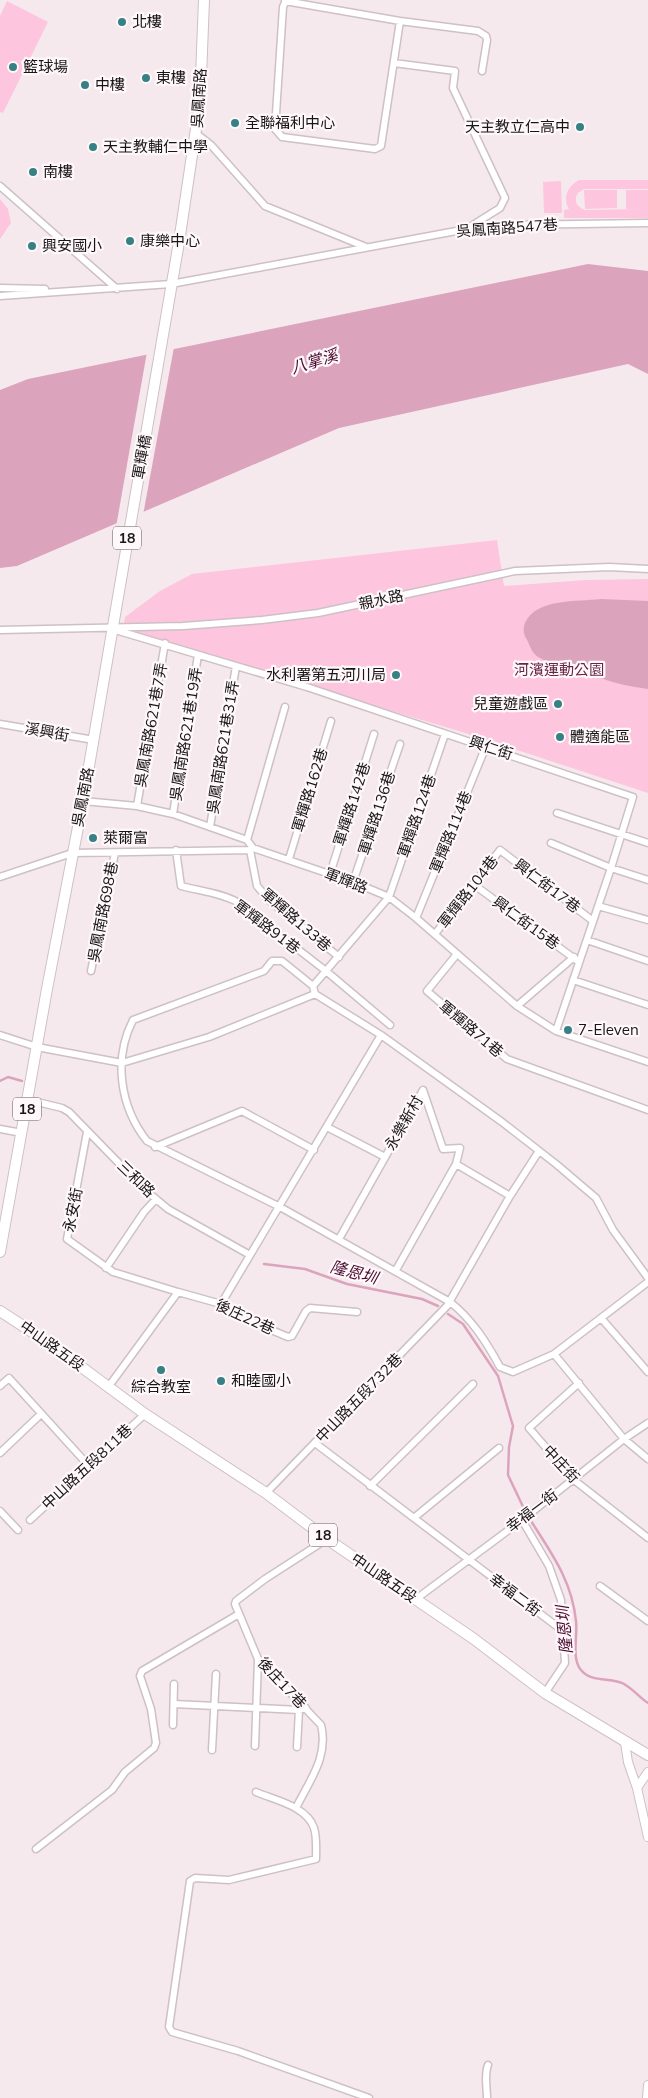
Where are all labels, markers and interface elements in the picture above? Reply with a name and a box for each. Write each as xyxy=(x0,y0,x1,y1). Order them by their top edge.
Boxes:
place label: 北樓 xyxy=(132,12,162,31)
marker: 北樓 xyxy=(116,16,128,28)
place label: 籃球場 xyxy=(23,57,68,76)
marker: 籃球場 xyxy=(7,61,19,73)
street label: 吳鳳南路 xyxy=(187,67,210,129)
place label: 東樓 xyxy=(156,68,186,87)
marker: 東樓 xyxy=(140,72,152,84)
place label: 中樓 xyxy=(95,75,125,94)
marker: 中樓 xyxy=(79,79,91,91)
place label: 全聯福利中心 xyxy=(245,113,335,132)
marker: 全聯福利中心 xyxy=(229,117,241,129)
place label: 天主教立仁高中 xyxy=(465,117,570,136)
marker: 天主教立仁高中 xyxy=(574,121,586,133)
place label: 天主教輔仁中學 xyxy=(103,137,208,156)
marker: 天主教輔仁中學 xyxy=(87,141,99,153)
place label: 南樓 xyxy=(43,162,73,181)
marker: 南樓 xyxy=(27,166,39,178)
street label: 吳鳳南路547巷 xyxy=(455,214,559,241)
place label: 康樂中心 xyxy=(140,231,200,250)
marker: 康樂中心 xyxy=(124,235,136,247)
place label: 興安國小 xyxy=(42,236,102,255)
marker: 興安國小 xyxy=(26,240,38,252)
water label: 八掌溪 xyxy=(288,344,342,378)
street label: 軍輝橋 xyxy=(128,433,155,481)
road number: 18 xyxy=(113,526,141,550)
street label: 親水路 xyxy=(357,586,405,613)
park label: 河濱運動公園 xyxy=(514,660,604,679)
street label: 吳鳳南路621巷7弄 xyxy=(130,661,171,789)
place label: 水利署第五河川局 xyxy=(266,665,386,684)
street label: 吳鳳南路621巷19弄 xyxy=(166,666,205,802)
marker: 水利署第五河川局 xyxy=(390,669,402,681)
street label: 吳鳳南路621巷31弄 xyxy=(203,679,242,815)
place label: 兒童遊戲區 xyxy=(473,694,548,713)
marker: 兒童遊戲區 xyxy=(552,698,564,710)
street label: 溪興街 xyxy=(23,718,71,745)
place label: 體適能區 xyxy=(570,727,630,746)
marker: 體適能區 xyxy=(554,731,566,743)
street label: 興仁街 xyxy=(467,732,515,764)
street label: 軍輝路162巷 xyxy=(288,745,331,834)
street label: 軍輝路142巷 xyxy=(329,760,374,848)
street label: 吳鳳南路 xyxy=(67,766,98,828)
street label: 軍輝路136巷 xyxy=(354,769,399,857)
street label: 軍輝路124巷 xyxy=(393,772,440,860)
street label: 軍輝路114巷 xyxy=(425,788,476,876)
place label: 萊爾富 xyxy=(103,828,148,847)
marker: 萊爾富 xyxy=(87,832,99,844)
street label: 軍輝路104巷 xyxy=(433,852,502,932)
street label: 興仁街17巷 xyxy=(510,855,584,917)
street label: 吳鳳南路698巷 xyxy=(83,860,122,964)
street label: 軍輝路 xyxy=(322,864,371,897)
street label: 軍輝路133巷 xyxy=(257,884,335,955)
street label: 興仁街15巷 xyxy=(489,892,563,953)
street label: 軍輝路91巷 xyxy=(230,896,304,958)
street label: 軍輝路71巷 xyxy=(435,996,507,1061)
place label: 7-Eleven xyxy=(578,1020,639,1039)
marker: 7-Eleven xyxy=(562,1024,574,1036)
street label: 永樂新村 xyxy=(380,1092,427,1153)
road number: 18 xyxy=(13,1098,41,1120)
street label: 三和路 xyxy=(114,1156,159,1201)
street label: 永安街 xyxy=(59,1186,86,1234)
water label: 隆恩圳 xyxy=(328,1256,382,1288)
street label: 後庄22巷 xyxy=(213,1295,278,1338)
street label: 中山路五段 xyxy=(16,1316,88,1375)
street label: 中山路五段732巷 xyxy=(311,1349,406,1446)
marker: 綜合教室 xyxy=(155,1364,167,1376)
place label: 和睦國小 xyxy=(231,1371,291,1390)
marker: 和睦國小 xyxy=(215,1375,227,1387)
place label: 綜合教室 xyxy=(131,1377,191,1396)
street label: 中山路五段811巷 xyxy=(37,1420,136,1513)
street label: 中庄街 xyxy=(539,1441,584,1487)
street label: 幸福一街 xyxy=(502,1485,561,1536)
road number: 18 xyxy=(309,1524,337,1546)
street label: 中山路五段 xyxy=(348,1549,421,1606)
street label: 幸福二街 xyxy=(486,1569,545,1620)
water label: 隆恩圳 xyxy=(552,1603,576,1655)
street label: 後庄17巷 xyxy=(254,1653,311,1712)

